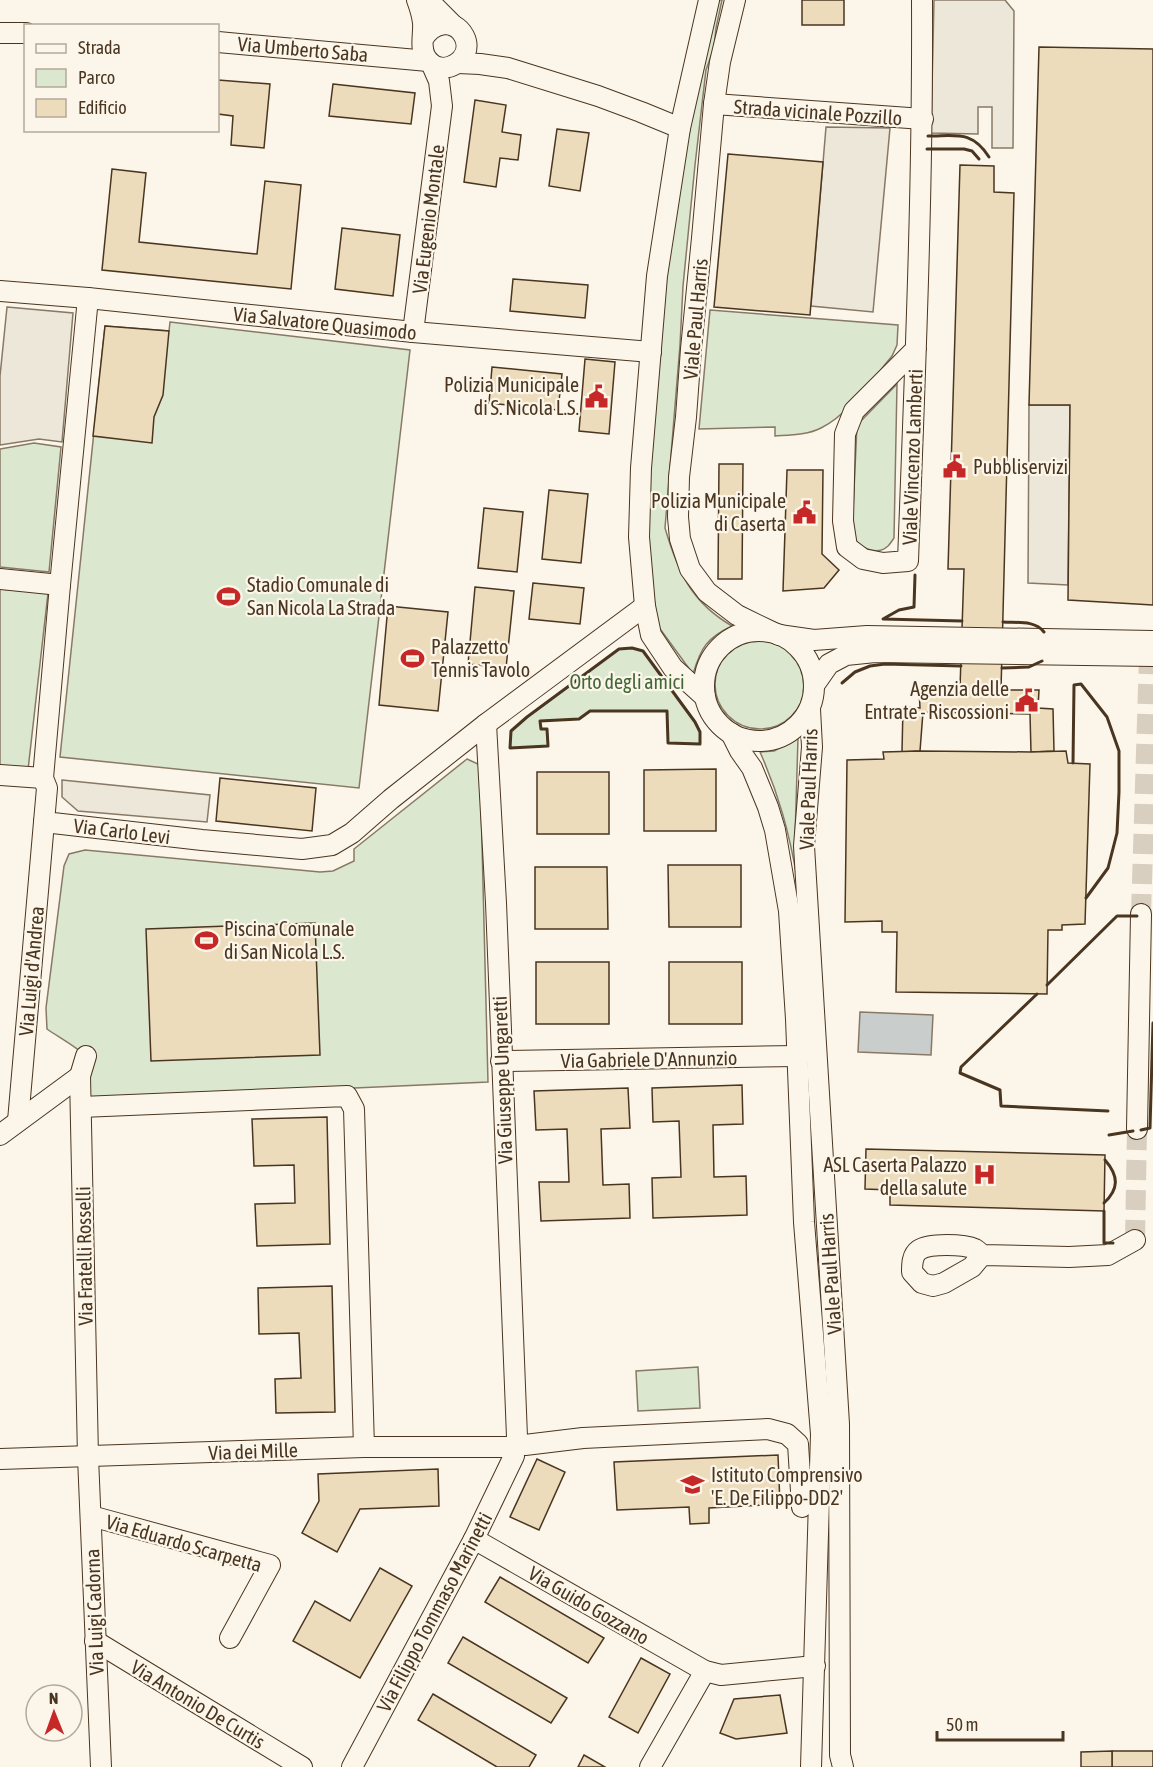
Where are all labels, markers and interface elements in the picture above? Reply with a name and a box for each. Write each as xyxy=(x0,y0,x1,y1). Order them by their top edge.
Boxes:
legend xyxy=(24,24,219,132)
street label: Via Umberto Saba xyxy=(237,32,369,66)
text: Strada xyxy=(78,37,121,58)
text: Parco xyxy=(78,67,115,88)
street label: Strada vicinale Pozzillo xyxy=(733,95,903,129)
text: Edificio xyxy=(78,97,127,118)
street label: Via Eugenio Montale xyxy=(407,143,449,295)
street label: Viale Paul Harris xyxy=(678,258,712,380)
street label: Via Salvatore Quasimodo xyxy=(232,302,418,344)
street label: Viale Vincenzo Lamberti xyxy=(897,369,927,545)
place label: Polizia Municipale di S. Nicola L.S. xyxy=(444,373,579,419)
public building icon: Polizia Municipale di S. Nicola L.S. xyxy=(584,383,610,409)
public building icon: Pubbliservizi xyxy=(942,453,968,479)
place label: Pubbliservizi xyxy=(973,455,1068,478)
place label: Polizia Municipale di Caserta xyxy=(651,489,786,535)
public building icon: Polizia Municipale di Caserta xyxy=(791,499,817,525)
place label: Stadio Comunale di San Nicola La Strada xyxy=(247,573,395,619)
sports icon: Stadio Comunale di San Nicola La Strada xyxy=(216,583,242,609)
place label: Palazzetto Tennis Tavolo xyxy=(431,635,530,681)
sports icon: Palazzetto Tennis Tavolo xyxy=(400,645,426,671)
park label: Orto degli amici xyxy=(569,670,685,693)
place label: Agenzia delle Entrate - Riscossioni xyxy=(864,677,1009,723)
public building icon: Agenzia delle Entrate - Riscossioni xyxy=(1014,687,1040,713)
street label: Viale Paul Harris xyxy=(794,728,822,850)
street label: Via Carlo Levi xyxy=(72,814,172,848)
street label: Via Luigi d'Andrea xyxy=(14,905,48,1037)
place label: Piscina Comunale di San Nicola L.S. xyxy=(224,917,354,963)
sports icon: Piscina Comunale di San Nicola L.S. xyxy=(193,927,219,953)
street label: Via Giuseppe Ungaretti xyxy=(488,995,516,1165)
street label: Via Gabriele D'Annunzio xyxy=(561,1046,737,1072)
place label: ASL Caserta Palazzo della salute xyxy=(823,1153,967,1199)
hospital icon: ASL Caserta Palazzo della salute xyxy=(972,1162,998,1188)
street label: Via Fratelli Rosselli xyxy=(71,1186,97,1326)
street label: Viale Paul Harris xyxy=(814,1213,846,1335)
street label: Via dei Mille xyxy=(208,1438,298,1464)
place label: Istituto Comprensivo 'E. De Filippo-DD2' xyxy=(711,1463,863,1509)
school or university icon: Istituto Comprensivo 'E. De Filippo-DD2' xyxy=(680,1472,706,1498)
street label: Via Filippo Tommaso Marinetti xyxy=(372,1508,496,1716)
street label: Via Eduardo Scarpetta xyxy=(103,1510,265,1576)
street label: Via Luigi Cadorna xyxy=(80,1548,108,1676)
street label: Via Guido Gozzano xyxy=(525,1561,653,1649)
street label: Via Antonio De Curtis xyxy=(127,1655,269,1753)
north arrow xyxy=(24,1683,84,1743)
text: N xyxy=(49,1689,59,1707)
scale bar xyxy=(937,1704,1063,1742)
text: 50 m xyxy=(946,1714,978,1735)

